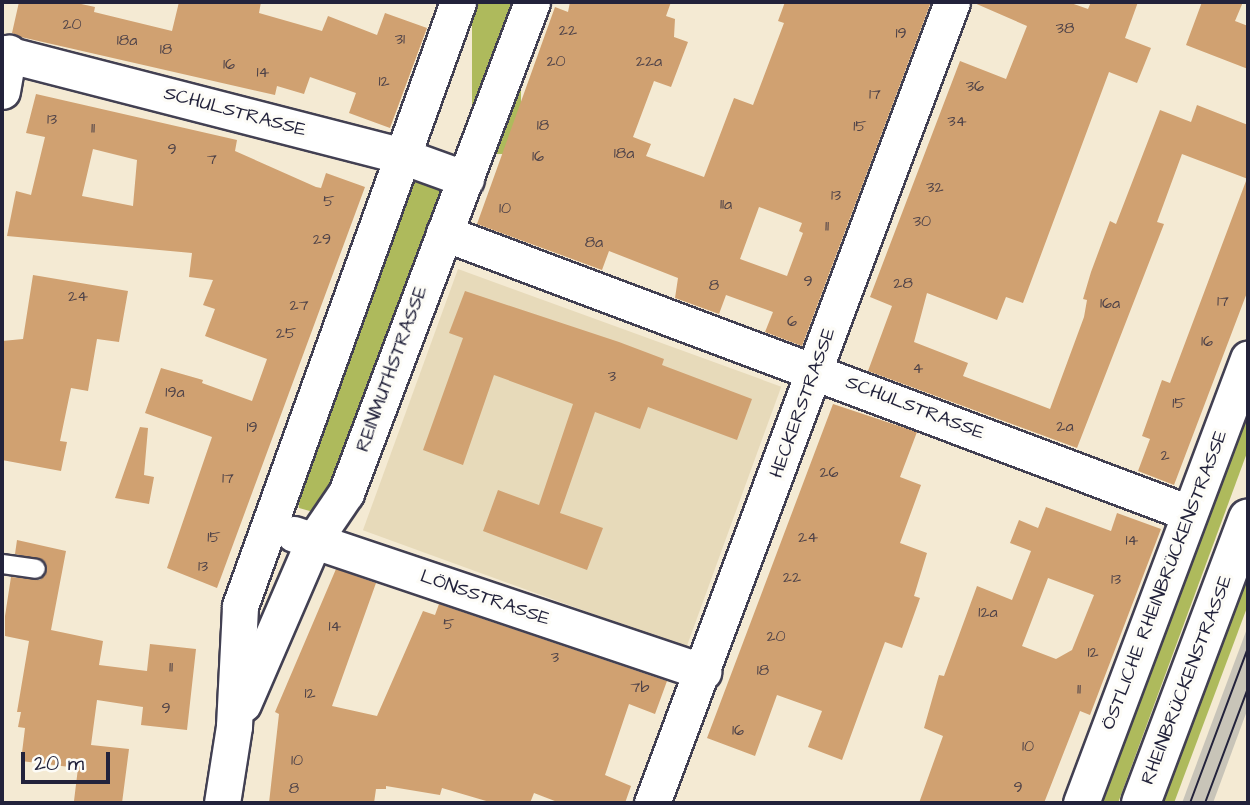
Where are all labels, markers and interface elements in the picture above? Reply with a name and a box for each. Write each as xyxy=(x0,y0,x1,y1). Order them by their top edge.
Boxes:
house number: 20 xyxy=(62,14,82,34)
house number: 38 xyxy=(1056,18,1074,38)
house number: 22 xyxy=(559,20,577,40)
house number: 19 xyxy=(895,23,907,43)
house number: 31 xyxy=(395,29,405,49)
house number: 18a xyxy=(117,30,137,50)
house number: 18 xyxy=(160,39,172,59)
house number: 20 xyxy=(546,51,566,71)
house number: 22a xyxy=(636,51,662,71)
house number: 16 xyxy=(223,54,235,74)
house number: 14 xyxy=(257,62,269,82)
house number: 12 xyxy=(378,71,390,91)
house number: 36 xyxy=(966,76,984,96)
street label: SCHULSTRASSE xyxy=(161,82,309,142)
house number: 17 xyxy=(869,84,881,104)
house number: 13 xyxy=(47,109,57,129)
house number: 34 xyxy=(947,111,967,131)
house number: 18 xyxy=(537,115,549,135)
house number: 15 xyxy=(853,116,867,136)
house number: 11 xyxy=(91,118,95,138)
house number: 9 xyxy=(167,139,177,159)
house number: 18a xyxy=(614,143,634,163)
house number: 16 xyxy=(532,146,544,166)
house number: 7 xyxy=(207,149,217,169)
house number: 32 xyxy=(926,177,944,197)
house number: 13 xyxy=(831,185,841,205)
house number: 5 xyxy=(323,191,335,211)
house number: 11a xyxy=(720,194,732,214)
house number: 10 xyxy=(499,198,511,218)
house number: 30 xyxy=(913,211,931,231)
house number: 11 xyxy=(825,216,829,236)
house number: 29 xyxy=(313,229,331,249)
house number: 8a xyxy=(585,232,603,252)
house number: 9 xyxy=(803,271,813,291)
house number: 28 xyxy=(893,273,913,293)
house number: 8 xyxy=(709,275,719,295)
street label: REINMUTHSTRASSE xyxy=(351,283,433,455)
house number: 24 xyxy=(68,286,88,306)
house number: 17 xyxy=(1217,291,1229,311)
house number: 16a xyxy=(1100,293,1120,313)
house number: 27 xyxy=(290,295,308,315)
house number: 6 xyxy=(787,311,797,331)
house number: 25 xyxy=(276,323,296,343)
street label: HECKERSTRASSE xyxy=(765,325,841,481)
house number: 16 xyxy=(1201,331,1213,351)
house number: 4 xyxy=(913,358,923,378)
house number: 3 xyxy=(608,366,616,386)
street label: SCHULSTRASSE xyxy=(843,371,987,445)
house number: 19a xyxy=(165,382,185,402)
house number: 15 xyxy=(1172,393,1186,413)
house number: 2a xyxy=(1056,416,1074,436)
house number: 19 xyxy=(246,417,258,437)
street label: ÖSTLICHE RHEINBRÜCKENSTRASSE xyxy=(1097,427,1233,733)
house number: 2 xyxy=(1160,445,1170,465)
house number: 26 xyxy=(819,462,839,482)
house number: 17 xyxy=(222,468,234,488)
house number: 15 xyxy=(207,527,221,547)
house number: 24 xyxy=(798,527,818,547)
house number: 14 xyxy=(1126,530,1138,550)
house number: 13 xyxy=(198,556,208,576)
street label: LÖNSSTRASSE xyxy=(417,565,553,631)
house number: 22 xyxy=(783,567,801,587)
house number: 13 xyxy=(1111,569,1121,589)
street label: RHEINBRÜCKENSTRASSE xyxy=(1137,572,1237,788)
house number: 12a xyxy=(978,602,998,622)
house number: 5 xyxy=(443,614,455,634)
house number: 14 xyxy=(329,616,341,636)
house number: 20 xyxy=(766,626,786,646)
house number: 12 xyxy=(1087,642,1099,662)
house number: 3 xyxy=(551,647,559,667)
house number: 11 xyxy=(169,657,173,677)
house number: 18 xyxy=(757,660,769,680)
house number: 7b xyxy=(631,677,649,697)
house number: 11 xyxy=(1077,679,1081,699)
house number: 12 xyxy=(304,683,316,703)
house number: 9 xyxy=(161,698,171,718)
house number: 16 xyxy=(732,720,744,740)
house number: 10 xyxy=(1022,736,1034,756)
scale bar xyxy=(24,738,114,782)
text: 20 m xyxy=(34,749,84,778)
house number: 10 xyxy=(291,750,303,770)
house number: 9 xyxy=(1013,777,1023,797)
house number: 8 xyxy=(289,778,299,798)

